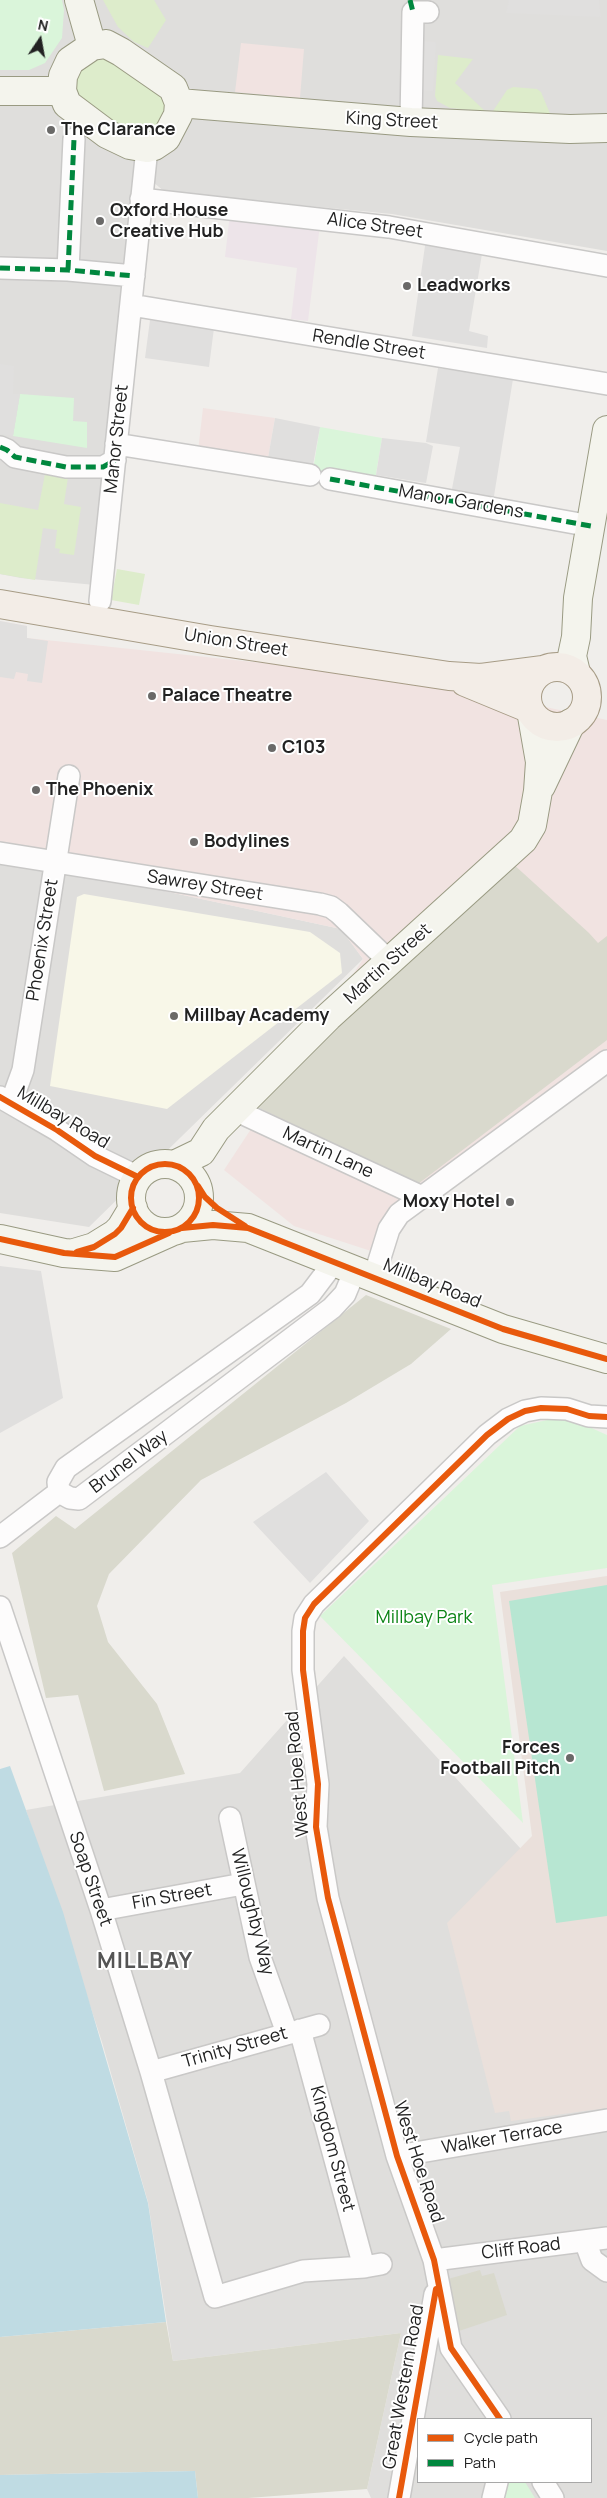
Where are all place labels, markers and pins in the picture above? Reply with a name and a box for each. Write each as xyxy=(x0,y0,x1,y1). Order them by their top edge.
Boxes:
place label: The Clarance xyxy=(61,119,176,141)
marker: The Clarance xyxy=(45,124,57,136)
place label: Oxford House Creative Hub xyxy=(110,200,228,242)
marker: Oxford House Creative Hub xyxy=(94,215,106,227)
place label: Leadworks xyxy=(417,275,510,297)
marker: Leadworks xyxy=(401,280,413,292)
place label: Palace Theatre xyxy=(162,685,292,707)
marker: Palace Theatre xyxy=(146,690,158,702)
place label: C103 xyxy=(282,737,325,759)
marker: C103 xyxy=(266,742,278,754)
place label: The Phoenix xyxy=(46,779,153,801)
marker: The Phoenix xyxy=(30,784,42,796)
place label: Bodylines xyxy=(204,831,289,853)
marker: Bodylines xyxy=(188,836,200,848)
place label: Millbay Academy xyxy=(184,1005,329,1027)
marker: Millbay Academy xyxy=(168,1010,180,1022)
place label: Moxy Hotel xyxy=(403,1191,500,1213)
marker: Moxy Hotel xyxy=(504,1196,516,1208)
place label: Forces Football Pitch xyxy=(440,1737,560,1780)
marker: Forces Football Pitch xyxy=(564,1752,576,1764)

